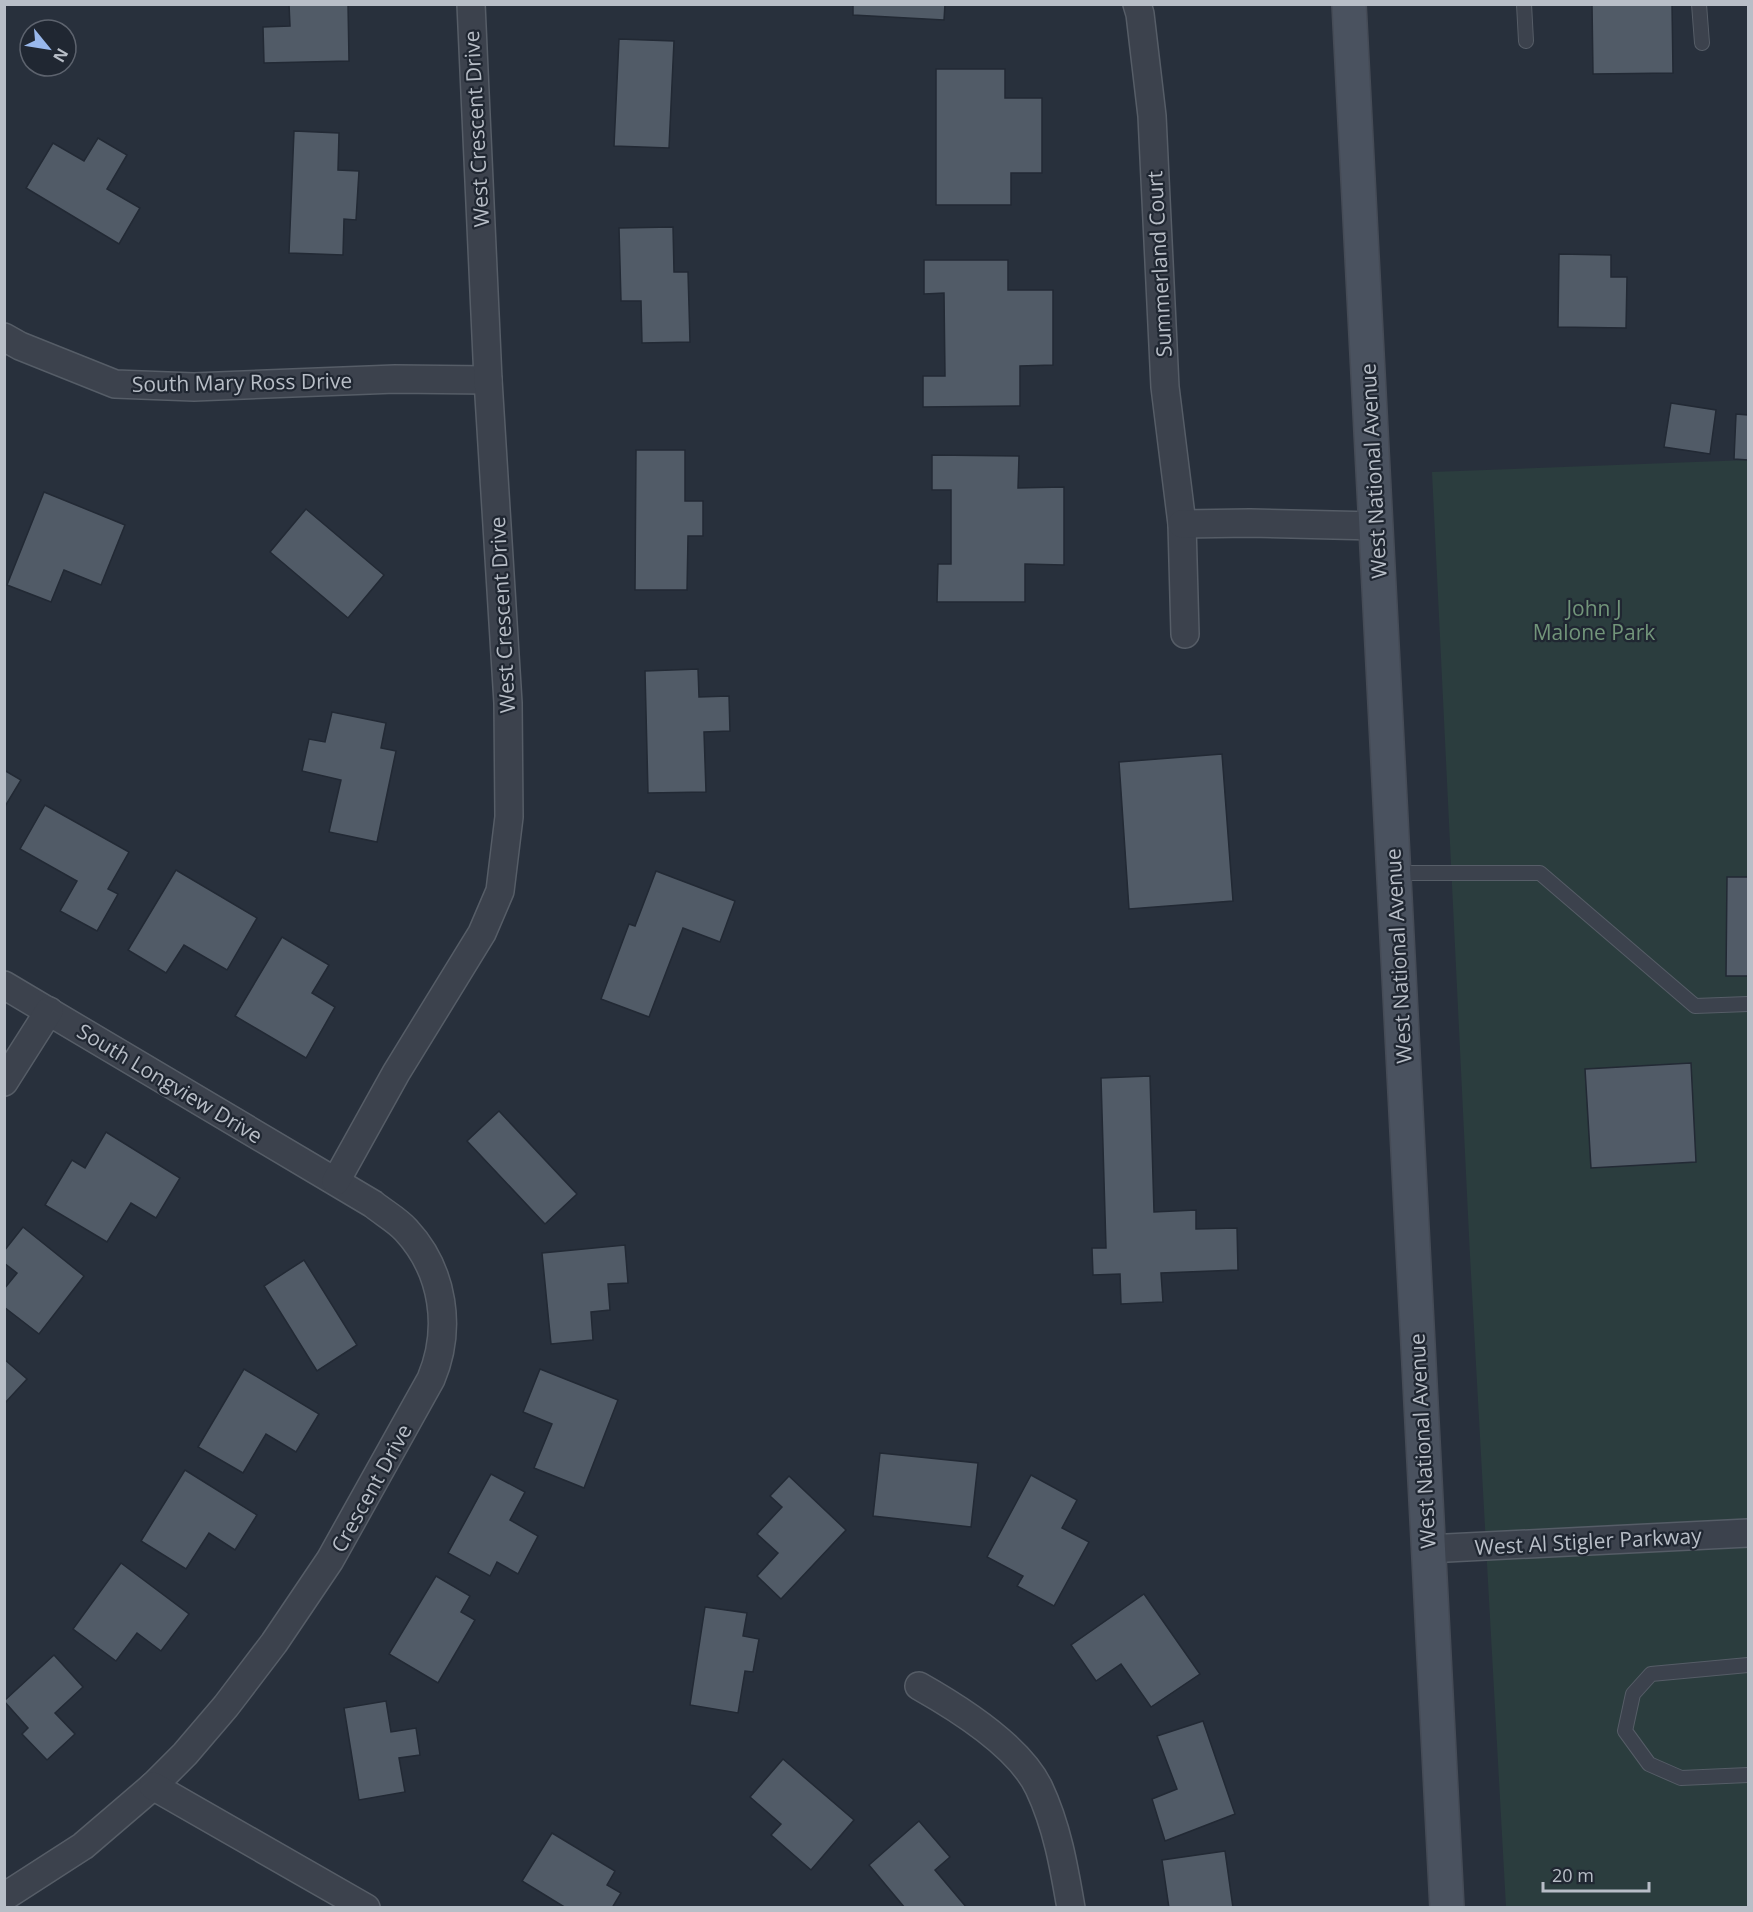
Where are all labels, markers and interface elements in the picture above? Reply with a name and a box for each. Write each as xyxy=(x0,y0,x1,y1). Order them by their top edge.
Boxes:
north arrow xyxy=(18,18,78,78)
street label: West Crescent Drive xyxy=(457,30,495,228)
text: N xyxy=(48,44,74,67)
street label: Summerland Court xyxy=(1140,170,1178,358)
street label: West National Avenue xyxy=(1353,363,1393,579)
street label: South Mary Ross Drive xyxy=(132,366,352,398)
street label: West Crescent Drive xyxy=(483,516,521,714)
park label: John J Malone Park xyxy=(1533,594,1655,646)
street label: West National Avenue xyxy=(1378,848,1418,1064)
street label: South Longview Drive xyxy=(72,1017,268,1149)
street label: West National Avenue xyxy=(1402,1333,1442,1549)
street label: Crescent Drive xyxy=(324,1419,418,1557)
street label: West Al Stigler Parkway xyxy=(1474,1521,1703,1561)
scale bar xyxy=(1543,1855,1650,1893)
text: 20 m xyxy=(1552,1863,1594,1887)

